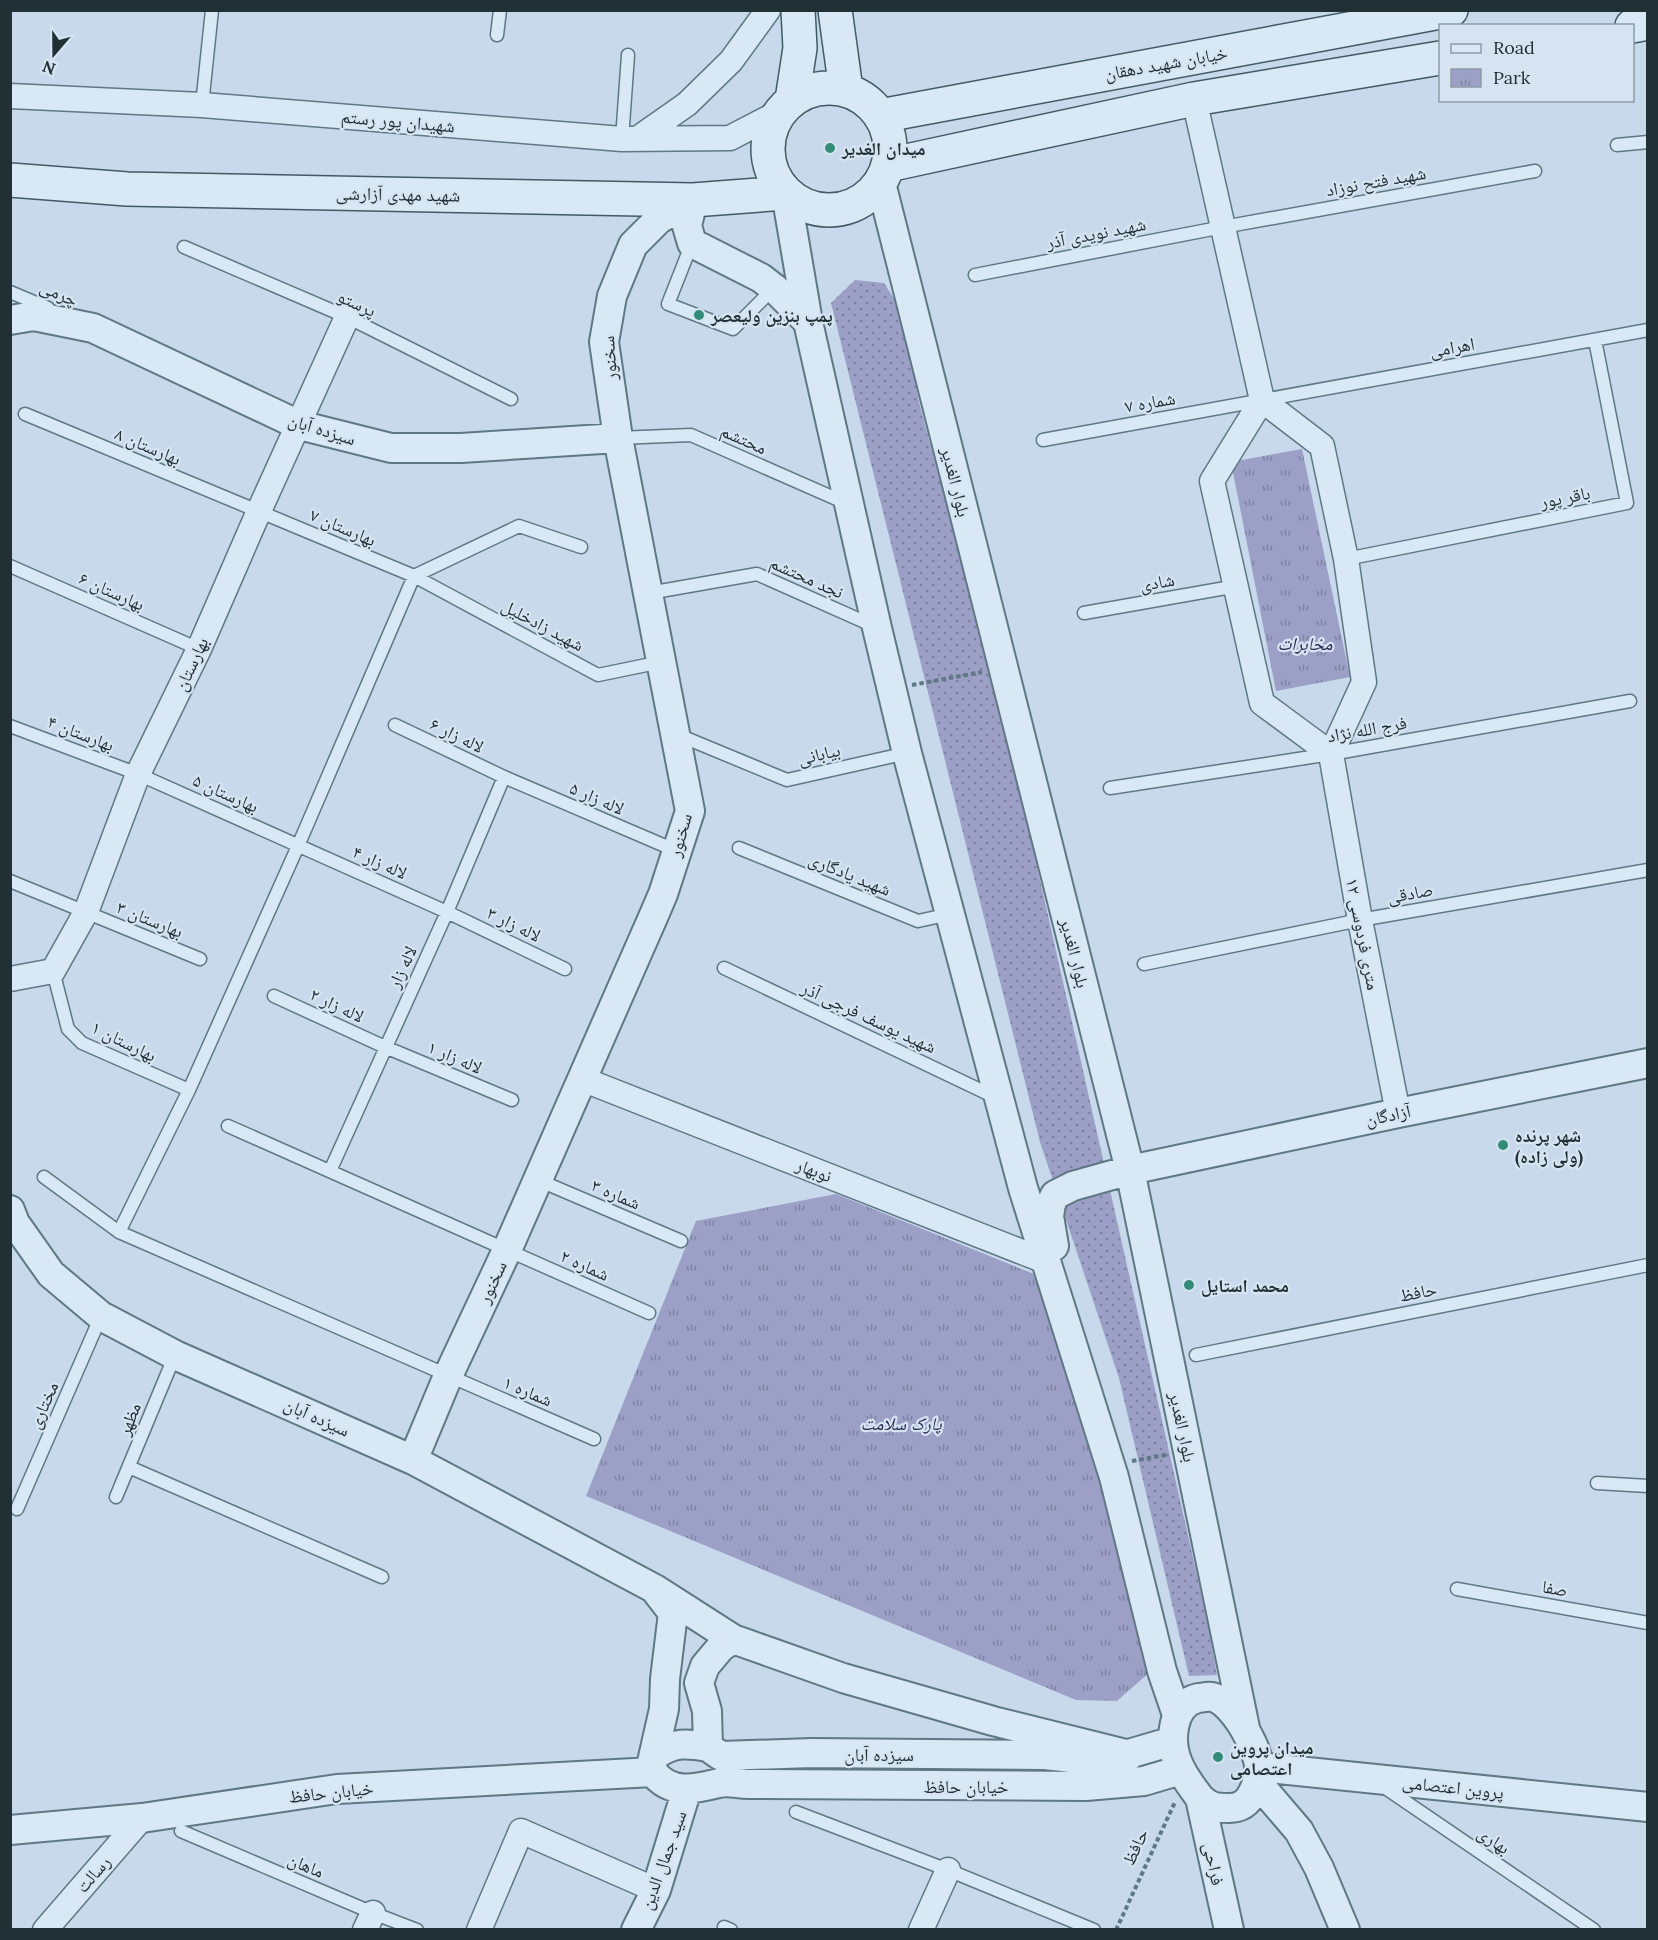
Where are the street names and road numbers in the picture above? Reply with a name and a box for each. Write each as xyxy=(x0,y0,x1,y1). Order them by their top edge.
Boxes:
street label: خیابان شهید دهقان xyxy=(1103,41,1229,85)
street label: شهیدان پور رستم xyxy=(340,105,456,138)
street label: شهید فتح نوزاد xyxy=(1324,161,1428,202)
street label: شهید مهدی آزارشی xyxy=(336,181,460,207)
street label: شهید نویدی آذر xyxy=(1043,212,1148,254)
street label: چرمی xyxy=(36,275,82,311)
street label: پرستو xyxy=(334,284,380,322)
street label: اهرامی xyxy=(1428,332,1476,362)
street label: سخنور xyxy=(596,335,622,382)
street label: شماره ۷ xyxy=(1123,386,1177,418)
street label: سیزده آبان xyxy=(285,408,359,450)
street label: محتشم xyxy=(717,419,771,460)
street label: بهارستان ۸ xyxy=(111,422,185,470)
street label: بلوار الغدیر xyxy=(936,444,976,519)
street label: باقر پور xyxy=(1537,481,1592,513)
street label: بهارستان ۷ xyxy=(306,503,380,551)
street label: نجد محتشم xyxy=(766,551,847,604)
street label: بهارستان ۶ xyxy=(76,566,148,616)
street label: شادی xyxy=(1138,568,1176,596)
street label: شهید زادخلیل xyxy=(498,594,588,656)
street label: بهارستان xyxy=(169,633,213,695)
street label: بهارستان ۴ xyxy=(44,710,118,756)
street label: فرج الله نژاد xyxy=(1325,711,1409,748)
street label: لاله زار ۶ xyxy=(426,712,488,758)
street label: بیابانی xyxy=(796,738,842,770)
street label: بهارستان ۵ xyxy=(190,768,262,818)
street label: لاله زار ۵ xyxy=(566,776,628,820)
street label: سخنور xyxy=(663,810,697,861)
street label: لاله زار ۴ xyxy=(349,840,411,884)
street label: شهید یادگاری xyxy=(805,847,895,901)
street label: ۱۲ متری فردوسی xyxy=(1341,876,1385,992)
street label: صادقی xyxy=(1385,878,1435,908)
street label: بهارستان ۳ xyxy=(113,895,187,943)
street label: لاله زار ۳ xyxy=(483,901,545,947)
street label: بلوار الغدیر xyxy=(1055,915,1095,990)
street label: لاله زار xyxy=(382,942,422,993)
street label: شهید یوسف فرجی آذر xyxy=(797,975,940,1058)
street label: لاله زار ۲ xyxy=(306,983,368,1027)
street label: بهارستان ۱ xyxy=(88,1015,160,1067)
street label: لاله زار ۱ xyxy=(424,1035,486,1079)
street label: آزادگان xyxy=(1363,1099,1413,1131)
street label: نوبهار xyxy=(792,1152,835,1187)
street label: شماره ۳ xyxy=(588,1173,644,1215)
street label: شماره ۲ xyxy=(557,1244,613,1286)
street label: سخنور xyxy=(472,1257,512,1308)
street label: حافظ xyxy=(1397,1277,1439,1307)
street label: شماره ۱ xyxy=(500,1370,556,1412)
street label: مختاری xyxy=(22,1378,64,1432)
street label: بلوار الغدیر xyxy=(1164,1389,1202,1464)
street label: سیزده آبان xyxy=(281,1392,353,1442)
street label: مظهر xyxy=(112,1399,146,1440)
street label: صفا xyxy=(1540,1574,1570,1602)
street label: سیزده آبان xyxy=(844,1743,914,1766)
street label: پروین اعتصامی xyxy=(1401,1770,1505,1804)
street label: خیابان حافظ xyxy=(924,1775,1008,1798)
street label: خیابان حافظ xyxy=(288,1776,374,1808)
street label: سید جمال الدین xyxy=(634,1807,692,1913)
street label: بهاری xyxy=(1473,1821,1515,1859)
street label: حافظ xyxy=(1117,1825,1153,1869)
street label: فراحی xyxy=(1198,1841,1230,1887)
street label: ماهان xyxy=(284,1847,328,1883)
street label: رسالت xyxy=(71,1851,115,1897)

